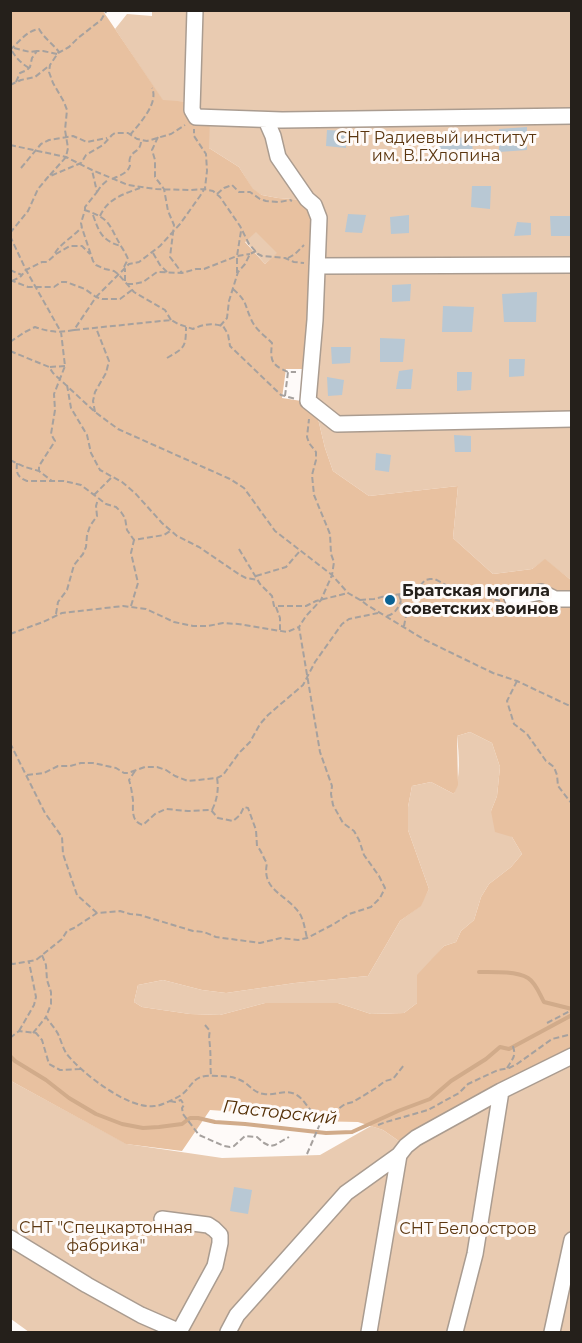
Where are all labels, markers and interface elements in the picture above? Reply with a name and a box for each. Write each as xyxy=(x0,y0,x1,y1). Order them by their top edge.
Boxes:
park label: СНТ Радиевый институт им. В.Г.Хлопина xyxy=(336,128,536,166)
place label: Братская могила советских воинов xyxy=(402,581,558,619)
marker: Братская могила советских воинов xyxy=(383,593,397,607)
water label: Пасторский xyxy=(222,1096,338,1130)
park label: СНТ "Спецкартонная фабрика" xyxy=(19,1218,193,1256)
park label: СНТ Белоостров xyxy=(399,1219,537,1239)

